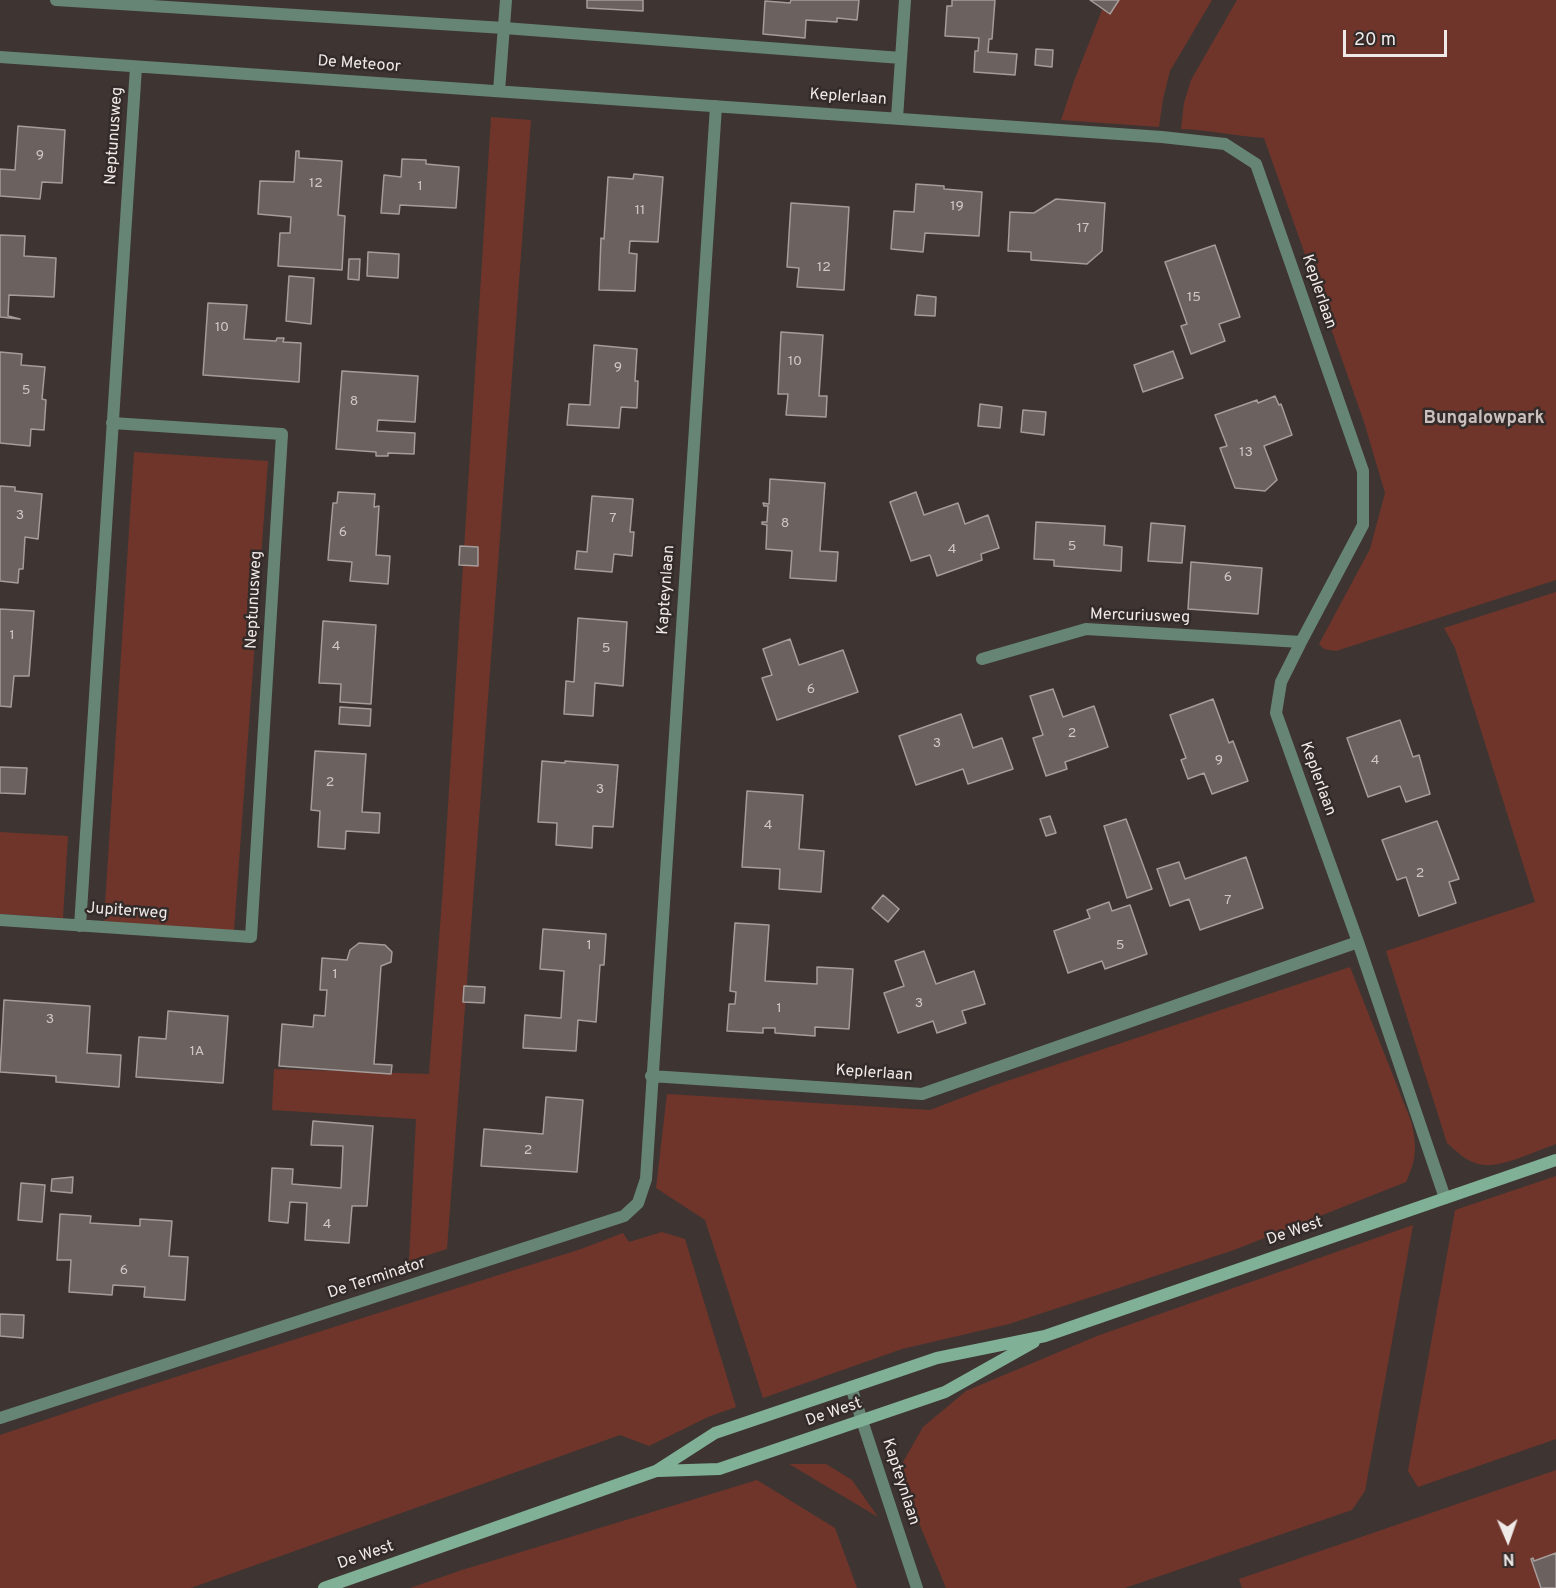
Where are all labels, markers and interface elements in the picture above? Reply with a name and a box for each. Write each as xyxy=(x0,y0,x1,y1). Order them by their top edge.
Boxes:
scale bar xyxy=(1346,18,1450,56)
text: 20 m xyxy=(1354,29,1396,52)
street label: De Meteoor xyxy=(317,53,401,77)
street label: Neptunusweg xyxy=(102,86,128,186)
street label: Keplerlaan xyxy=(809,86,887,110)
house number: 9 xyxy=(36,148,44,164)
house number: 12 xyxy=(309,176,323,192)
house number: 1 xyxy=(417,179,423,195)
house number: 19 xyxy=(950,199,964,215)
house number: 11 xyxy=(635,203,645,219)
house number: 17 xyxy=(1077,221,1089,237)
street label: Keplerlaan xyxy=(1296,252,1340,332)
house number: 12 xyxy=(817,260,831,276)
house number: 15 xyxy=(1187,290,1201,306)
house number: 10 xyxy=(215,320,229,336)
house number: 10 xyxy=(788,354,802,370)
house number: 9 xyxy=(614,360,622,376)
house number: 5 xyxy=(22,383,30,399)
house number: 8 xyxy=(350,394,358,410)
district label: Bungalowpark xyxy=(1423,408,1545,430)
house number: 13 xyxy=(1239,445,1253,461)
house number: 3 xyxy=(16,508,24,524)
house number: 7 xyxy=(609,511,617,527)
house number: 8 xyxy=(781,516,789,532)
house number: 6 xyxy=(339,525,347,541)
house number: 5 xyxy=(1068,539,1076,555)
house number: 4 xyxy=(948,542,956,558)
street label: Kapteynlaan xyxy=(654,544,680,636)
street label: Neptunusweg xyxy=(243,550,267,650)
house number: 6 xyxy=(1224,570,1232,586)
street label: Mercuriusweg xyxy=(1090,606,1190,628)
house number: 1 xyxy=(9,628,15,644)
house number: 4 xyxy=(332,639,340,655)
house number: 5 xyxy=(602,641,610,657)
house number: 6 xyxy=(807,682,815,698)
house number: 2 xyxy=(1068,726,1076,742)
house number: 3 xyxy=(933,736,941,752)
street label: Keplerlaan xyxy=(1295,739,1339,819)
house number: 9 xyxy=(1215,753,1223,769)
house number: 4 xyxy=(1371,753,1379,769)
house number: 2 xyxy=(326,775,334,791)
house number: 3 xyxy=(596,782,604,798)
house number: 4 xyxy=(764,818,772,834)
house number: 2 xyxy=(1416,866,1424,882)
house number: 7 xyxy=(1224,893,1232,909)
street label: Jupiterweg xyxy=(86,900,168,924)
house number: 1 xyxy=(586,938,592,954)
house number: 5 xyxy=(1116,938,1124,954)
house number: 1 xyxy=(332,967,338,983)
house number: 3 xyxy=(915,996,923,1012)
house number: 1 xyxy=(776,1001,782,1017)
house number: 3 xyxy=(46,1012,54,1028)
house number: 1A xyxy=(190,1044,204,1060)
street label: Keplerlaan xyxy=(835,1062,913,1086)
house number: 2 xyxy=(524,1143,532,1159)
street label: De West xyxy=(1264,1213,1326,1251)
house number: 4 xyxy=(323,1217,331,1233)
street label: De Terminator xyxy=(326,1254,428,1304)
house number: 6 xyxy=(120,1263,128,1279)
street label: De West xyxy=(803,1394,865,1432)
street label: Kapteynlaan xyxy=(877,1436,923,1528)
north arrow xyxy=(1478,1510,1538,1570)
street label: De West xyxy=(335,1537,397,1575)
text: N xyxy=(1503,1548,1515,1568)

